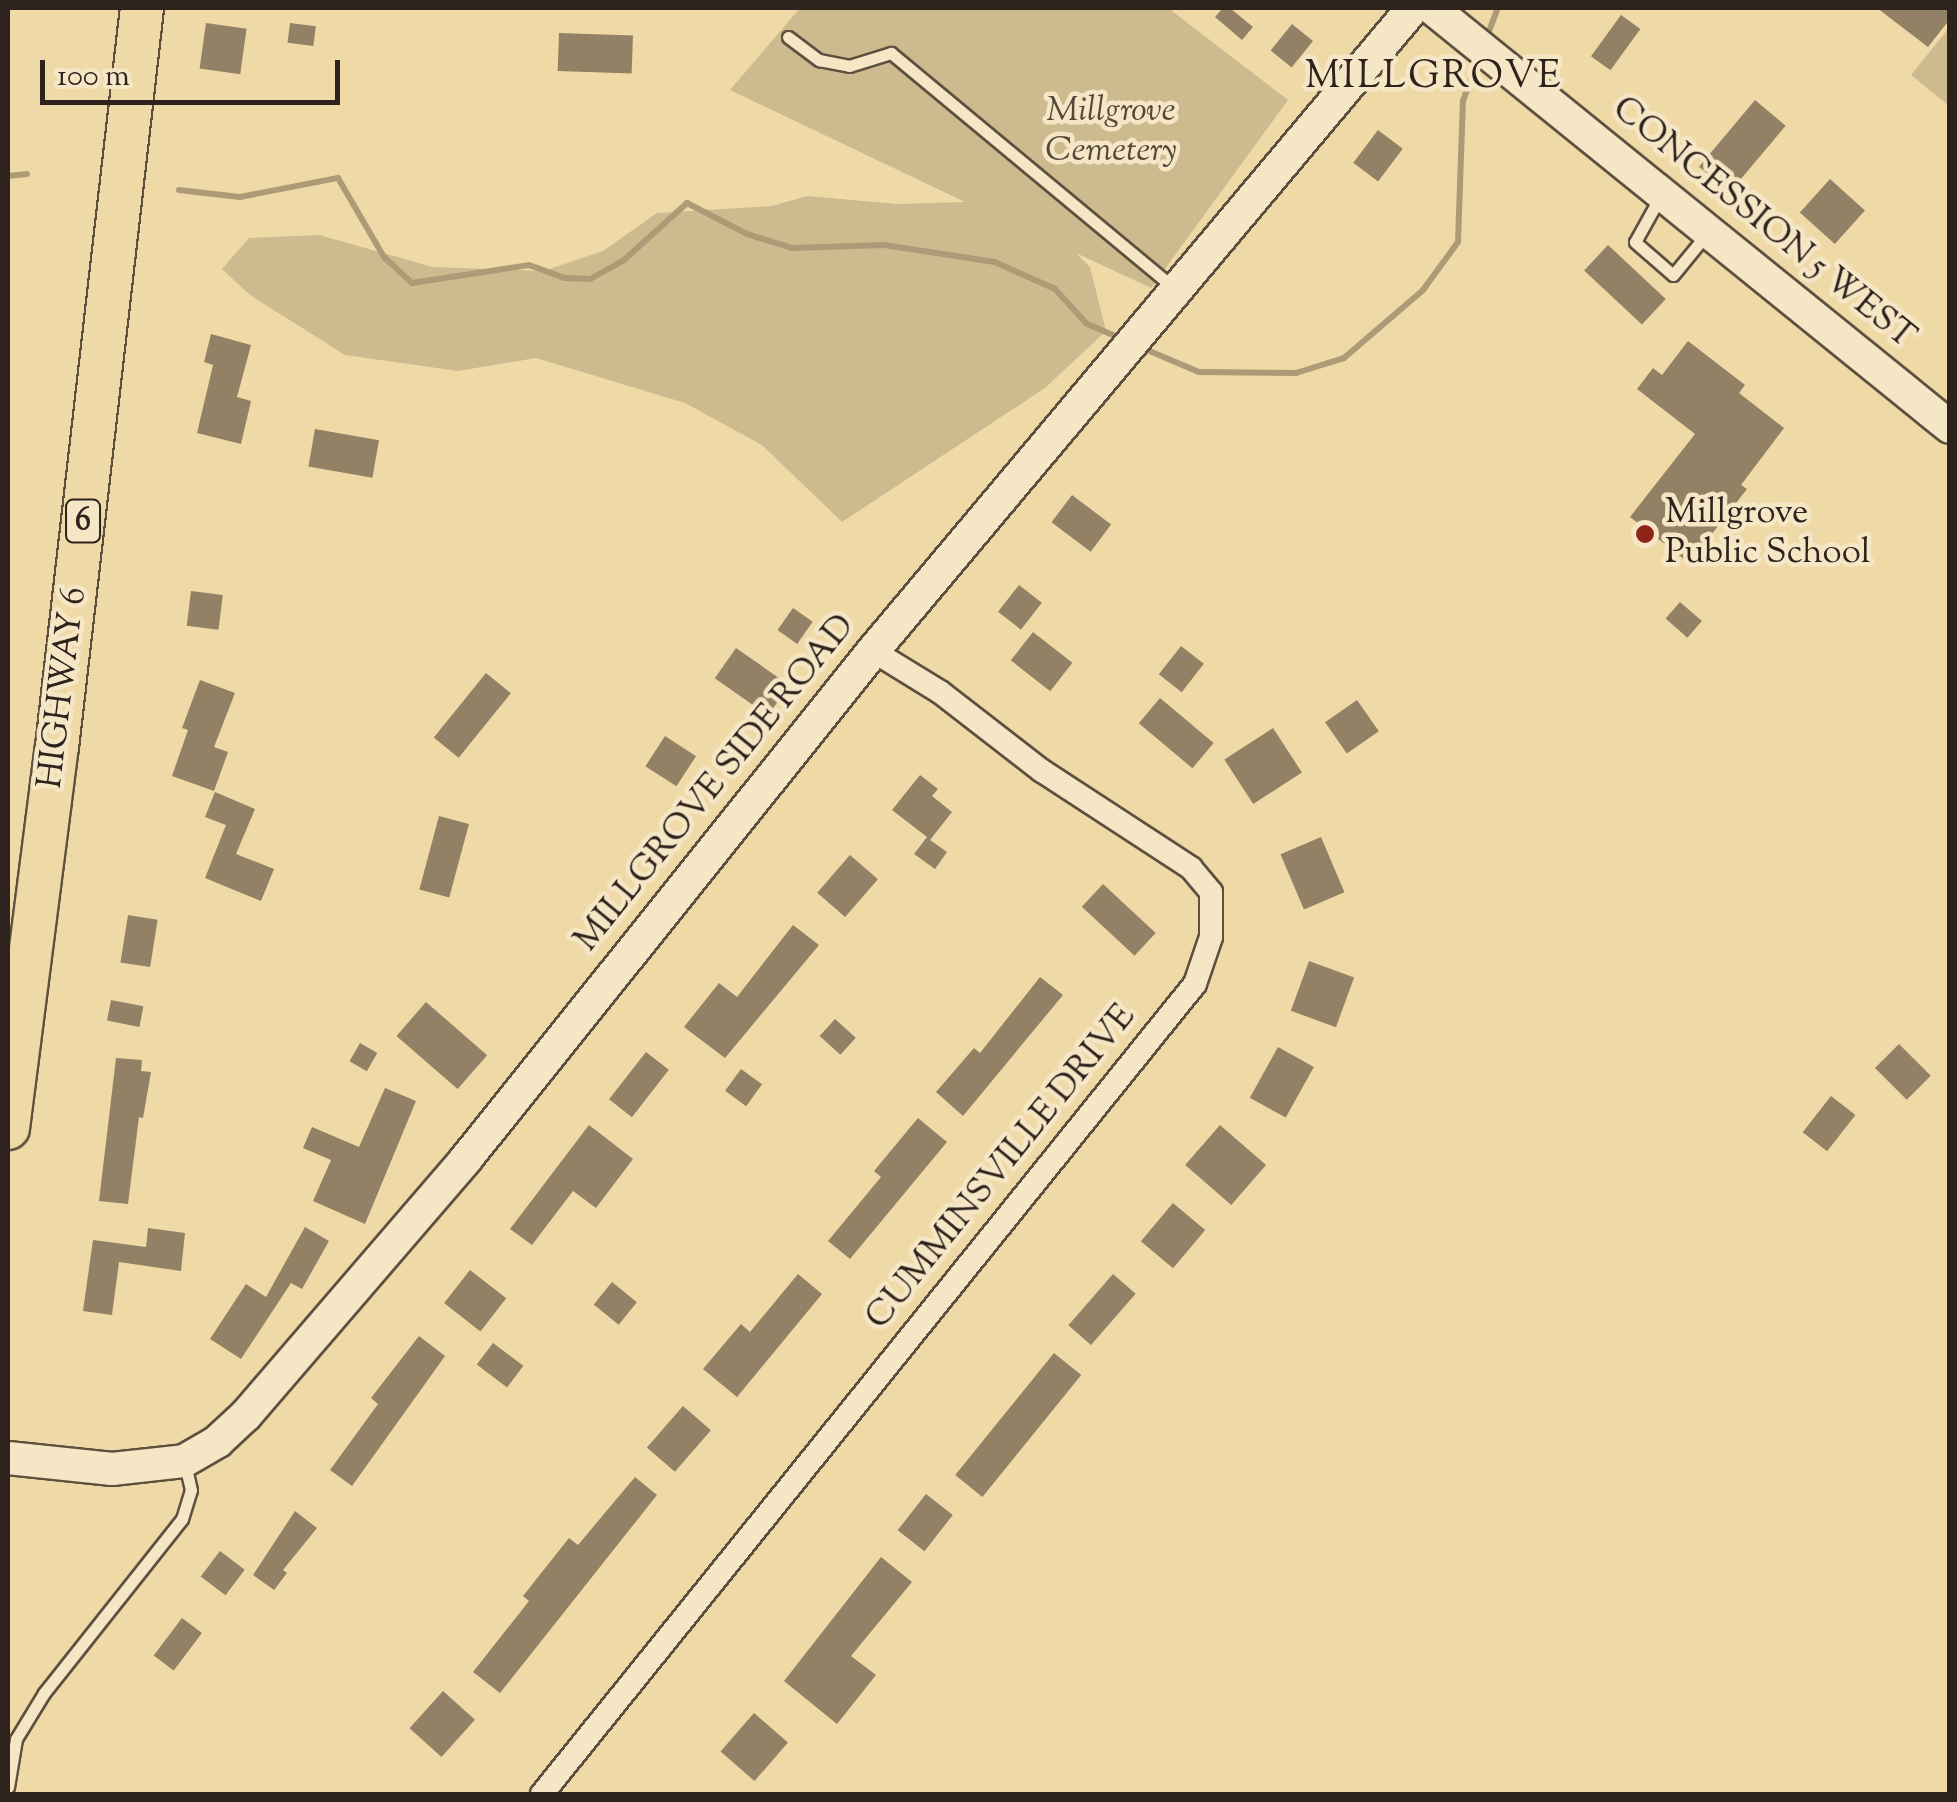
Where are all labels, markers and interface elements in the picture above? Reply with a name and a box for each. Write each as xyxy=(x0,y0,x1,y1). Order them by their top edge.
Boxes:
scale bar xyxy=(45,40,345,102)
text: 100 m xyxy=(57,56,130,99)
district label: MILLGROVE xyxy=(1305,56,1563,102)
street label: CONCESSION 5 WEST xyxy=(1603,89,1923,359)
park label: Millgrove Cemetery xyxy=(1045,91,1177,173)
place label: Millgrove Public School xyxy=(1665,493,1870,575)
road number: 6 xyxy=(63,494,103,548)
marker: Millgrove Public School xyxy=(1634,523,1656,545)
street label: HIGHWAY 6 xyxy=(31,585,97,791)
street label: MILLGROVE SIDE ROAD xyxy=(567,607,865,961)
street label: CUMMINSVILLE DRIVE xyxy=(858,997,1146,1339)

